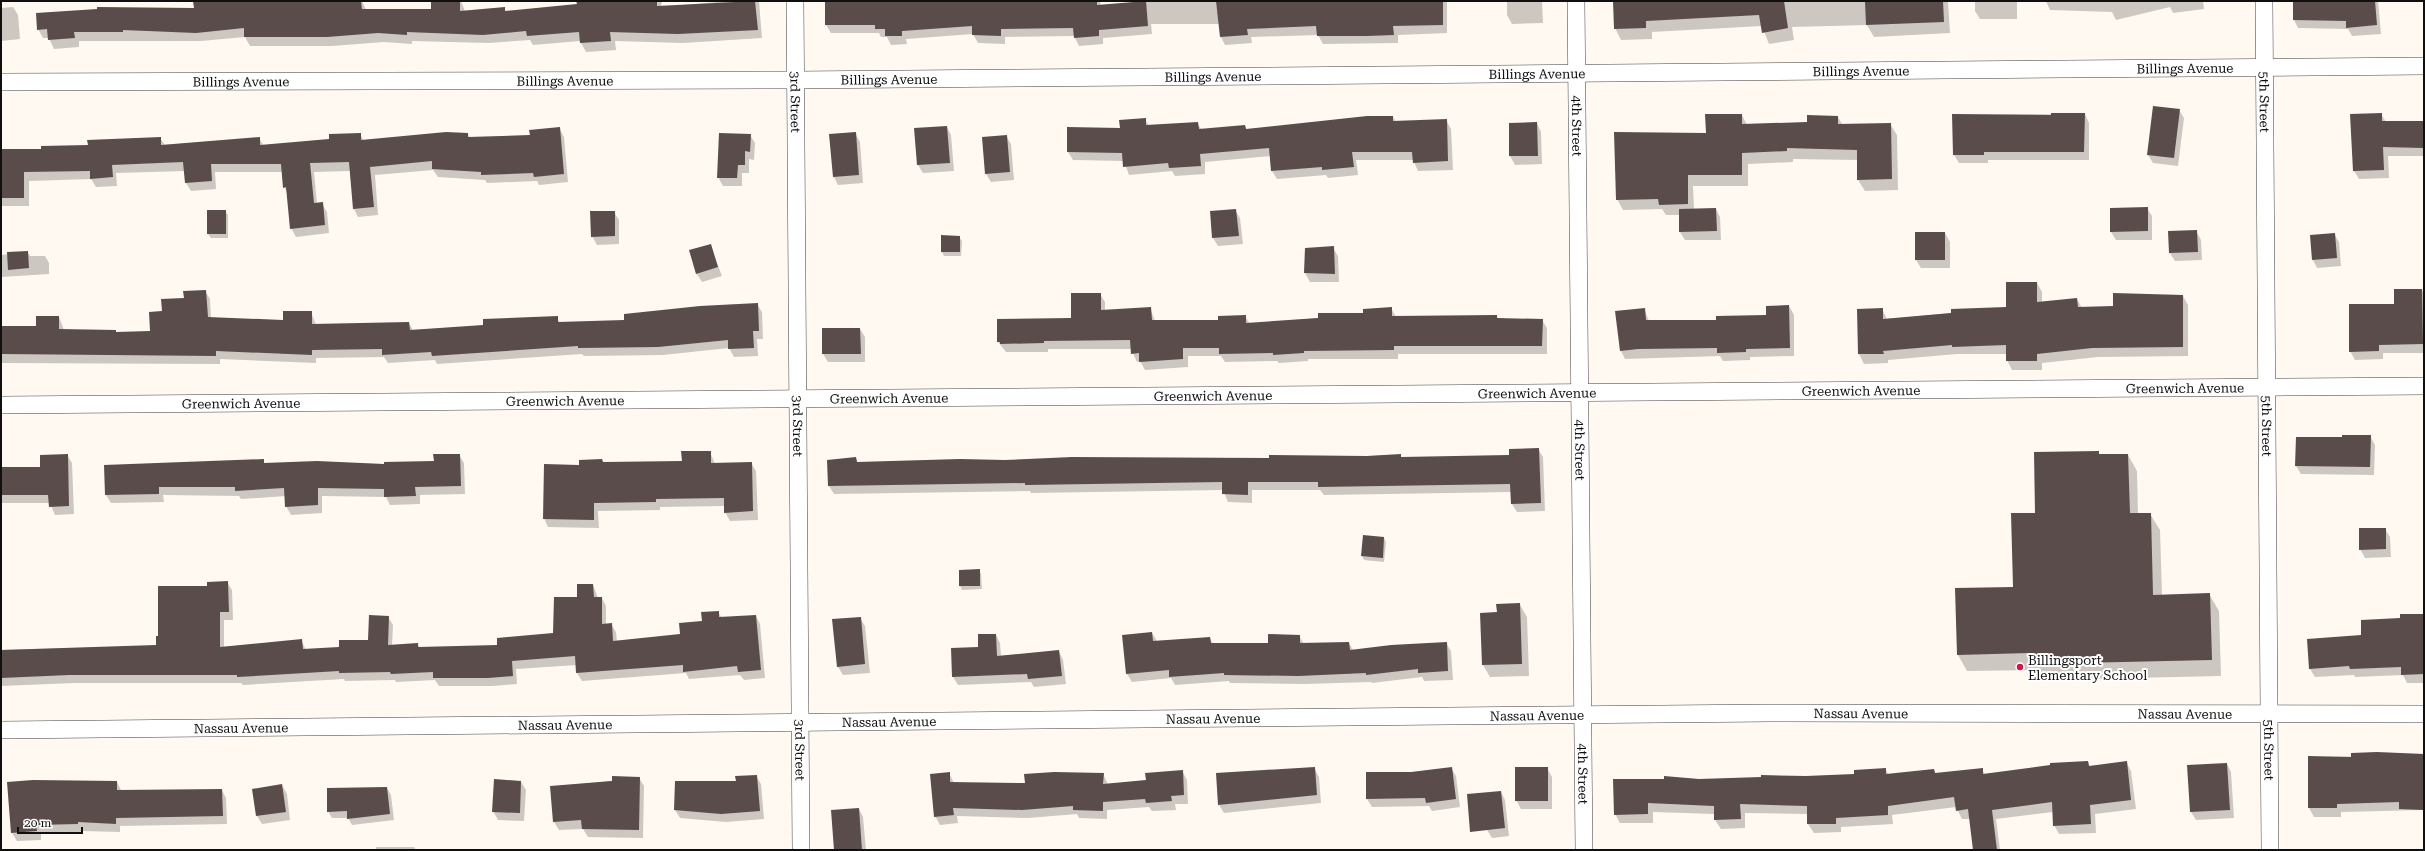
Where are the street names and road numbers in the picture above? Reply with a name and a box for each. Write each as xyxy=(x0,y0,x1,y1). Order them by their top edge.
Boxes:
street label: Billings Avenue xyxy=(2136,61,2233,76)
street label: Billings Avenue xyxy=(1812,63,1909,79)
street label: Billings Avenue xyxy=(1488,66,1586,82)
street label: Billings Avenue xyxy=(1164,69,1262,85)
street label: 3rd Street xyxy=(787,71,803,133)
street label: 5th Street xyxy=(2256,71,2272,133)
street label: Billings Avenue xyxy=(840,72,938,88)
street label: Billings Avenue xyxy=(517,73,613,89)
street label: Billings Avenue xyxy=(193,74,289,90)
street label: 4th Street xyxy=(1569,95,1584,157)
street label: Greenwich Avenue xyxy=(2126,380,2244,396)
street label: Greenwich Avenue xyxy=(1802,383,1920,399)
street label: Greenwich Avenue xyxy=(1478,385,1596,401)
street label: Greenwich Avenue xyxy=(1154,388,1272,404)
street label: Greenwich Avenue xyxy=(830,391,948,407)
street label: Greenwich Avenue xyxy=(506,393,624,409)
street label: 3rd Street xyxy=(790,395,805,457)
street label: 5th Street xyxy=(2259,395,2274,457)
street label: Greenwich Avenue xyxy=(182,396,300,412)
street label: 4th Street xyxy=(1572,419,1588,481)
street label: Nassau Avenue xyxy=(1814,706,1908,721)
street label: Nassau Avenue xyxy=(2138,707,2232,722)
street label: Nassau Avenue xyxy=(1490,708,1584,724)
street label: Nassau Avenue xyxy=(1166,711,1260,727)
street label: Nassau Avenue xyxy=(842,714,936,730)
street label: Nassau Avenue xyxy=(518,717,612,733)
street label: 3rd Street xyxy=(792,719,808,781)
street label: 5th Street xyxy=(2261,719,2277,781)
street label: Nassau Avenue xyxy=(194,720,288,736)
street label: 4th Street xyxy=(1575,743,1591,805)

